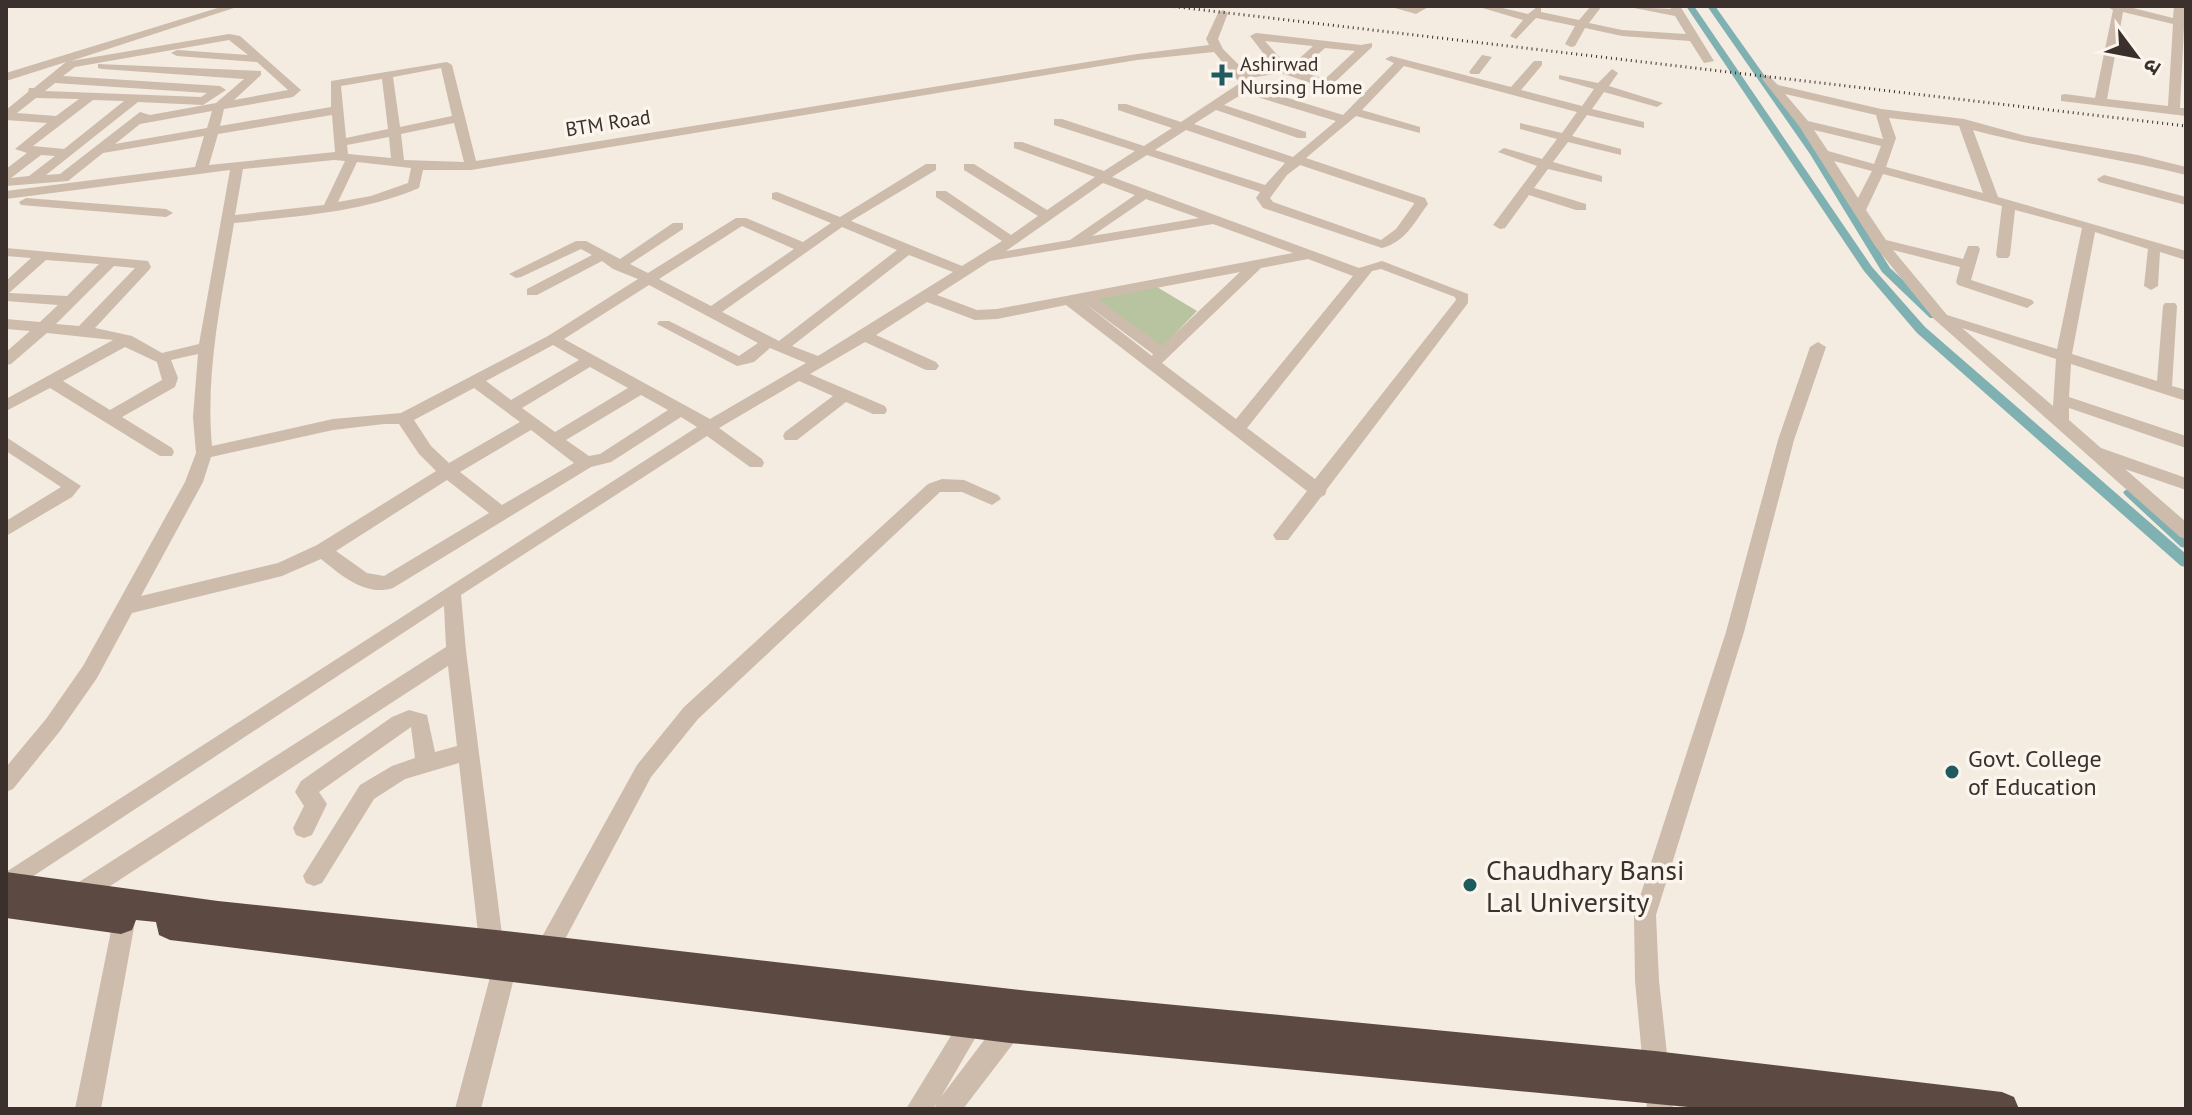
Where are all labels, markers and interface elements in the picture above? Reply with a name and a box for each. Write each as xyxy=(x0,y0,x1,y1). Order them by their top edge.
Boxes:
north arrow xyxy=(2096,16,2176,96)
place label: Ashirwad Nursing Home xyxy=(1240,51,1362,100)
text: उ xyxy=(2137,54,2168,80)
marker: Ashirwad Nursing Home xyxy=(1211,64,1233,86)
street label: BTM Road xyxy=(564,103,652,143)
place label: Govt. College of Education xyxy=(1968,743,2102,802)
marker: Govt. College of Education xyxy=(1943,763,1961,781)
place label: Chaudhary Bansi Lal University xyxy=(1486,851,1684,920)
marker: Chaudhary Bansi Lal University xyxy=(1461,876,1479,894)

